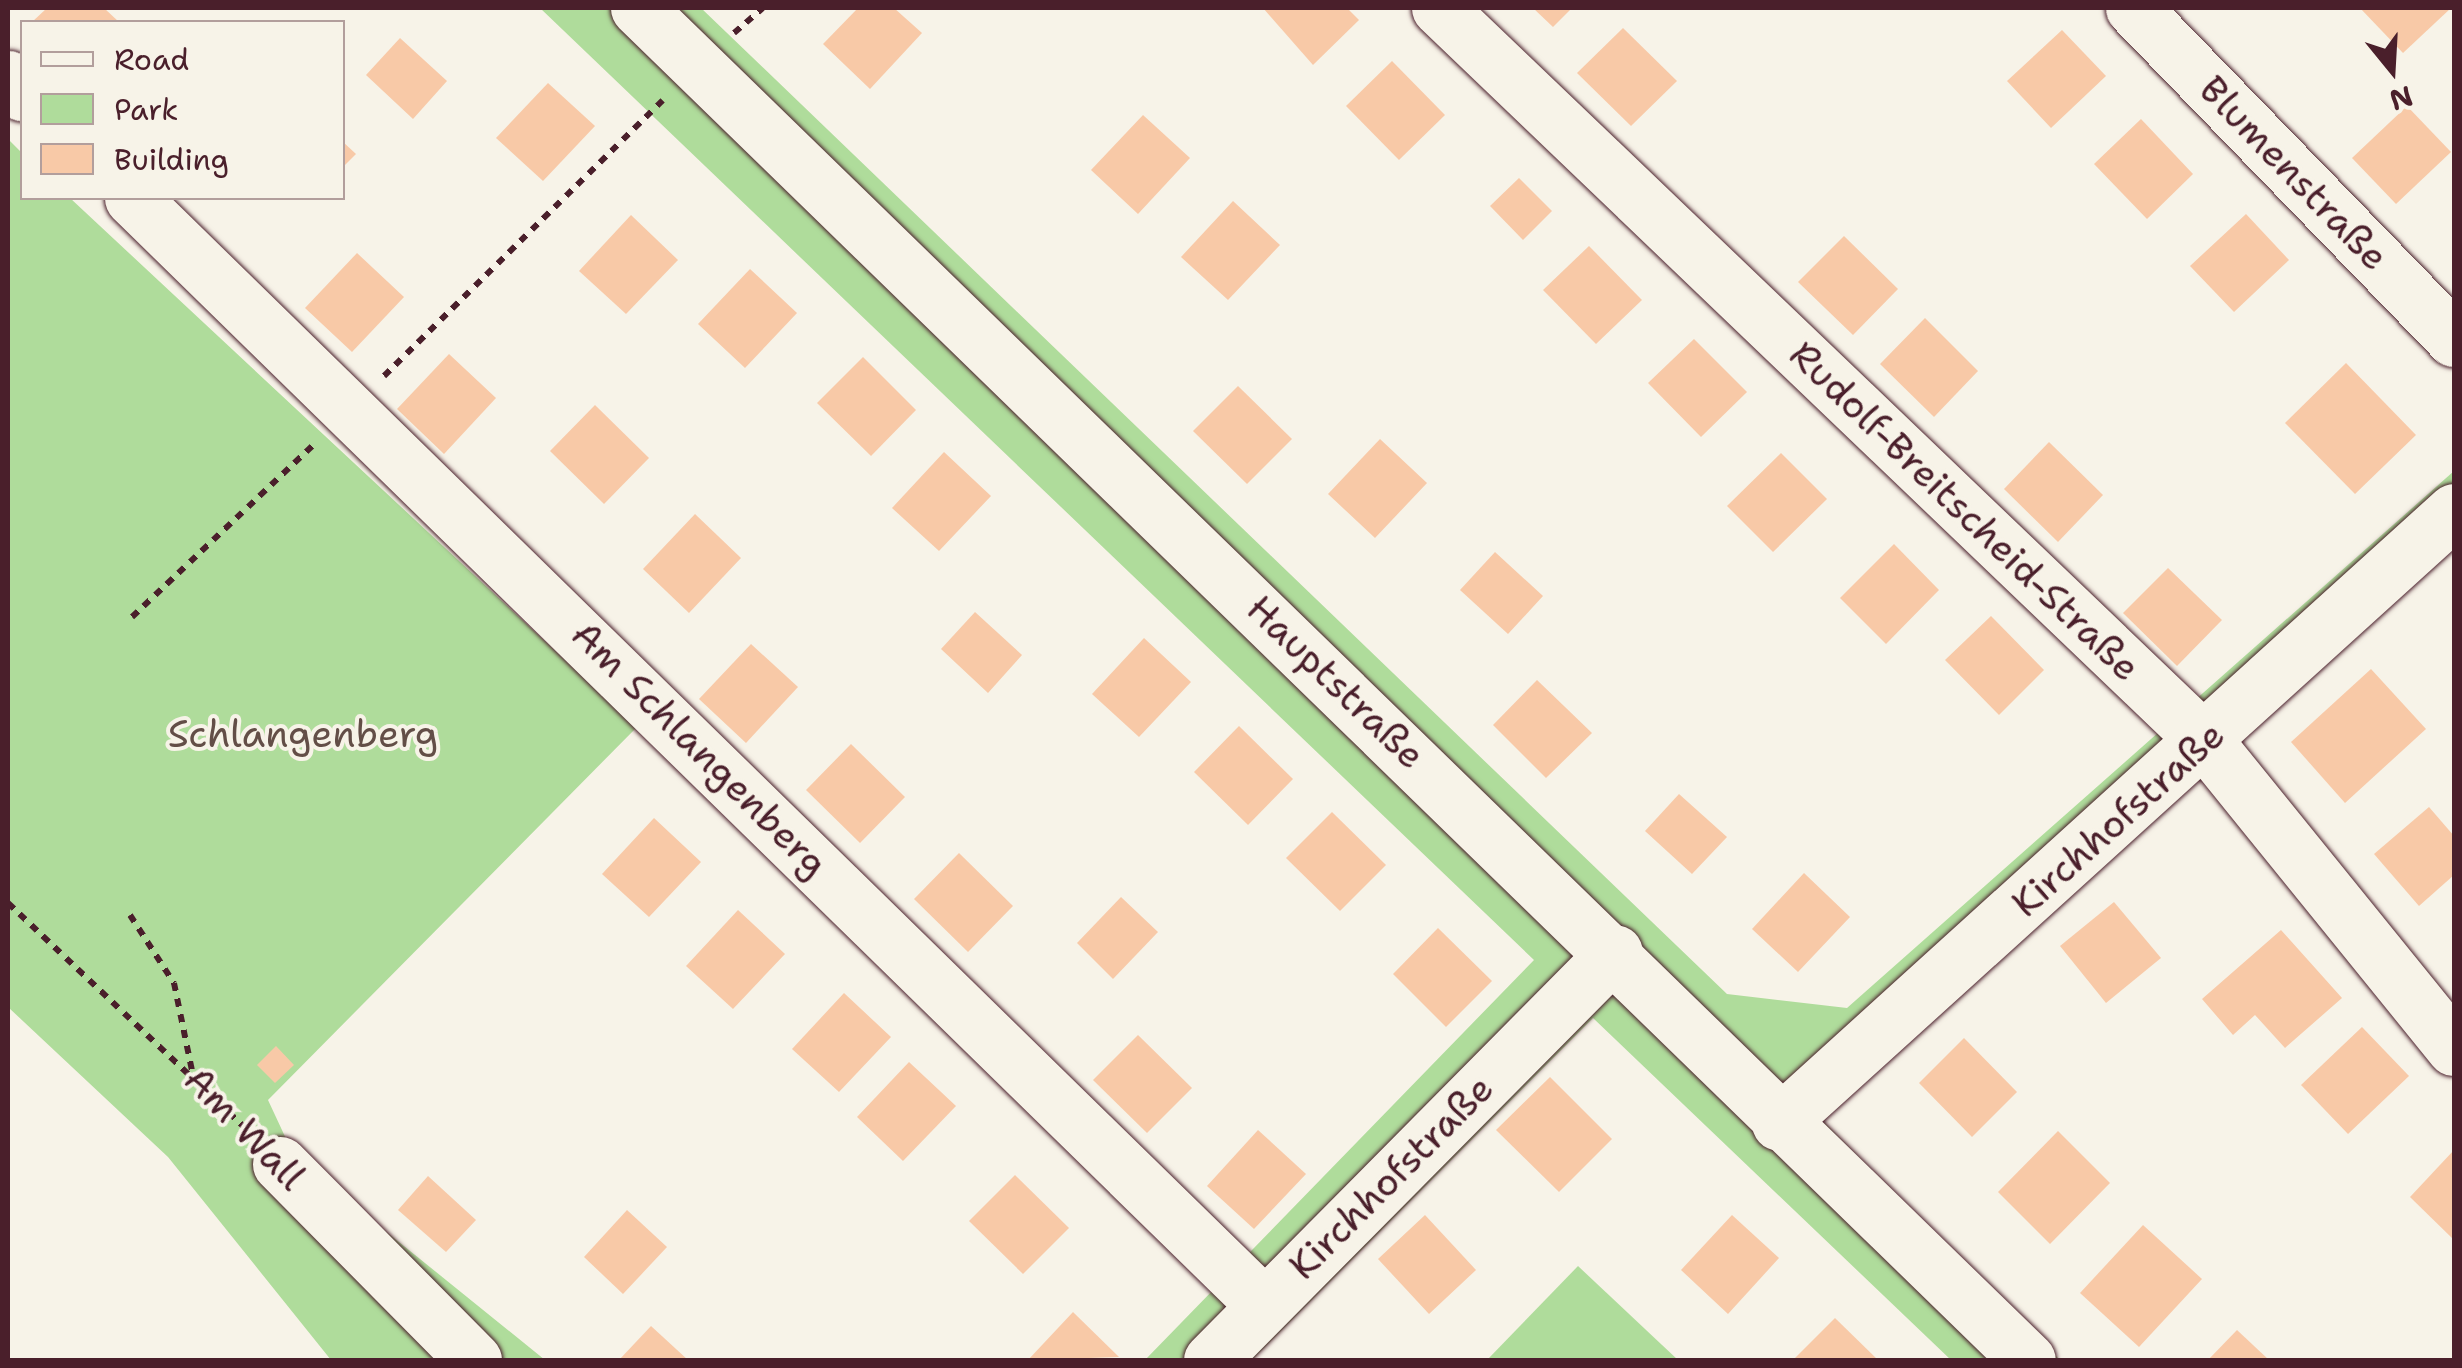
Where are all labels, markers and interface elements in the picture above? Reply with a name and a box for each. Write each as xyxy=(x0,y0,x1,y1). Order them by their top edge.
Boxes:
legend xyxy=(20,20,345,200)
north arrow xyxy=(2342,20,2442,120)
text: Road xyxy=(114,39,189,80)
street label: Blumenstraße xyxy=(2190,66,2398,280)
text: N xyxy=(2385,77,2418,120)
text: Park xyxy=(114,89,178,130)
text: Building xyxy=(114,139,229,180)
street label: Rudolf-Breitscheid-Straße xyxy=(1780,332,2150,690)
street label: Hauptstraße xyxy=(1238,586,1434,778)
street label: Am Schlangenberg xyxy=(562,611,838,887)
park label: Schlangenberg xyxy=(168,711,438,757)
street label: Kirchhofstraße xyxy=(2002,712,2234,926)
street label: Am Wall xyxy=(175,1057,315,1199)
street label: Kirchhofstraße xyxy=(1279,1065,1503,1289)

